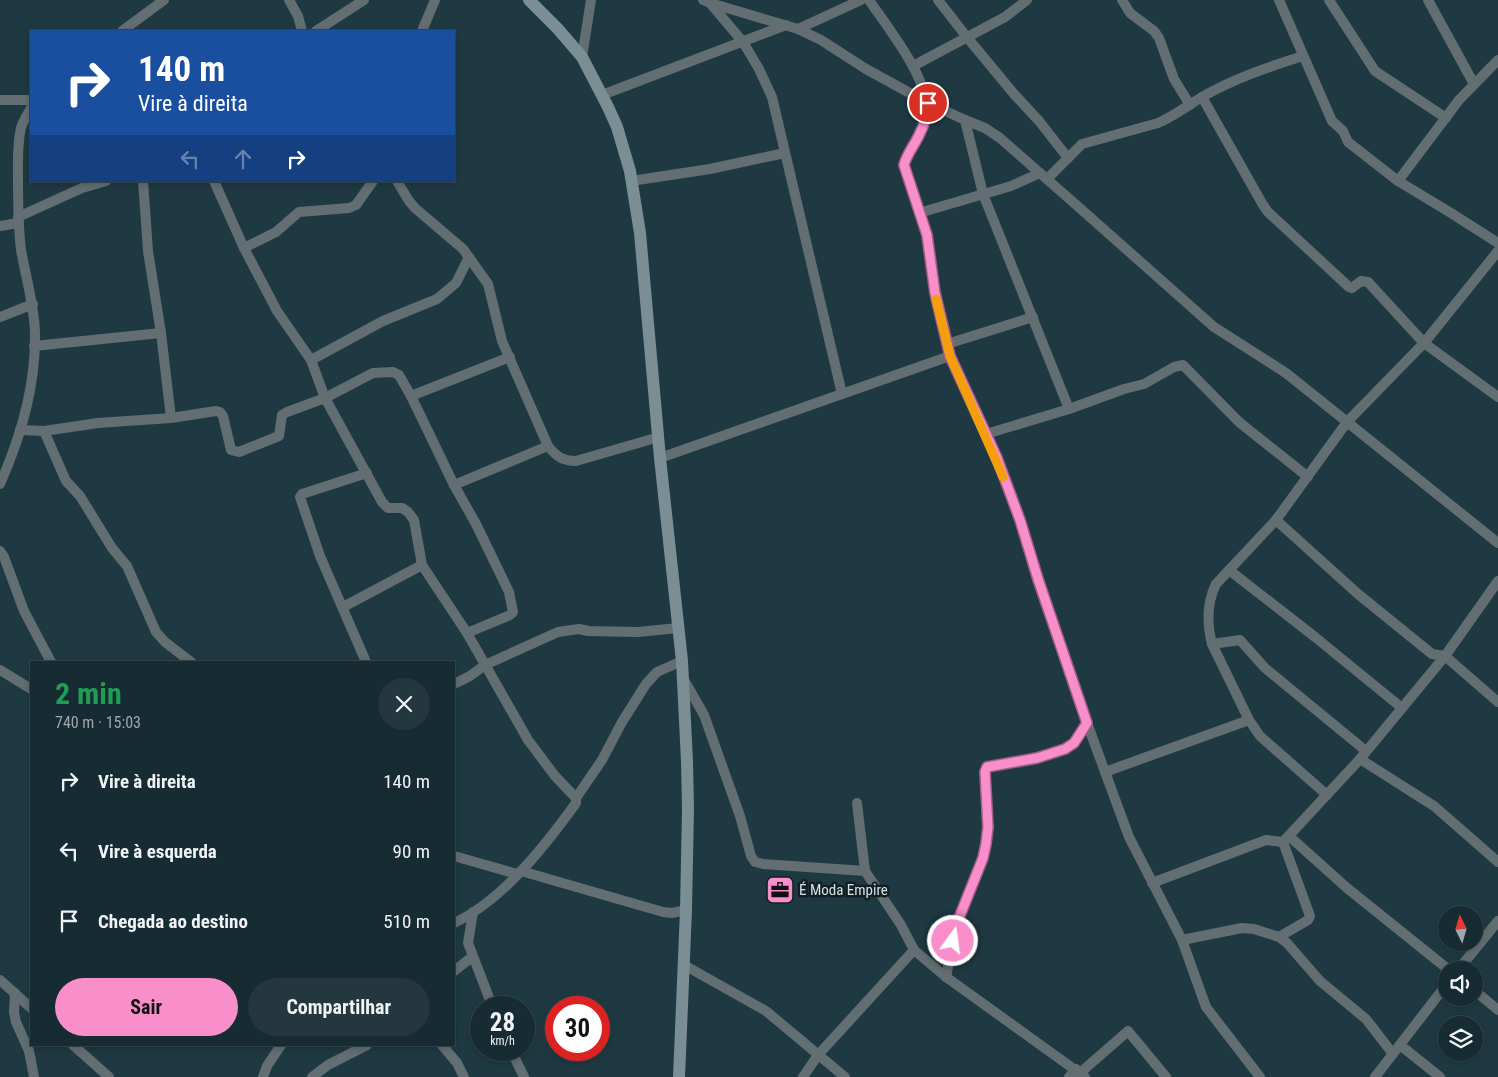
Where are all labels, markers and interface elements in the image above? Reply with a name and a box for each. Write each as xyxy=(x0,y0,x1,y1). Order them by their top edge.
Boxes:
text: 140 m xyxy=(138,49,225,90)
icon: right xyxy=(55,50,120,115)
pin xyxy=(907,82,949,124)
icon: arrive xyxy=(914,89,942,117)
text: Vire à direita xyxy=(138,91,248,116)
icon: left xyxy=(176,145,204,173)
icon: ahead xyxy=(229,145,257,173)
icon: right xyxy=(282,145,310,173)
text: 2 min xyxy=(55,676,122,711)
button: close xyxy=(378,678,430,730)
text: 740 m · 15:03 xyxy=(55,713,141,732)
icon: right xyxy=(55,767,83,795)
text: Vire à direita xyxy=(98,770,196,793)
text: 140 m xyxy=(383,770,430,793)
icon: left xyxy=(55,837,83,865)
text: Vire à esquerda xyxy=(98,840,217,863)
text: 90 m xyxy=(393,840,430,863)
office icon: É Moda Empire xyxy=(765,875,795,905)
place label: É Moda Empire xyxy=(799,881,888,899)
north arrow xyxy=(1438,906,1482,951)
map controls xyxy=(1438,906,1483,1061)
icon: arrive xyxy=(55,907,83,935)
text: Chegada ao destino xyxy=(98,910,248,933)
text: 510 m xyxy=(383,910,430,933)
position arrow xyxy=(926,914,978,966)
button: sound xyxy=(1438,961,1483,1006)
button: Sair xyxy=(55,978,238,1036)
button: Compartilhar xyxy=(248,978,430,1036)
speed limit sign: 30 xyxy=(545,996,610,1061)
text: 28 xyxy=(490,1008,515,1037)
button: layers xyxy=(1438,1016,1483,1061)
text: km/h xyxy=(490,1034,515,1048)

